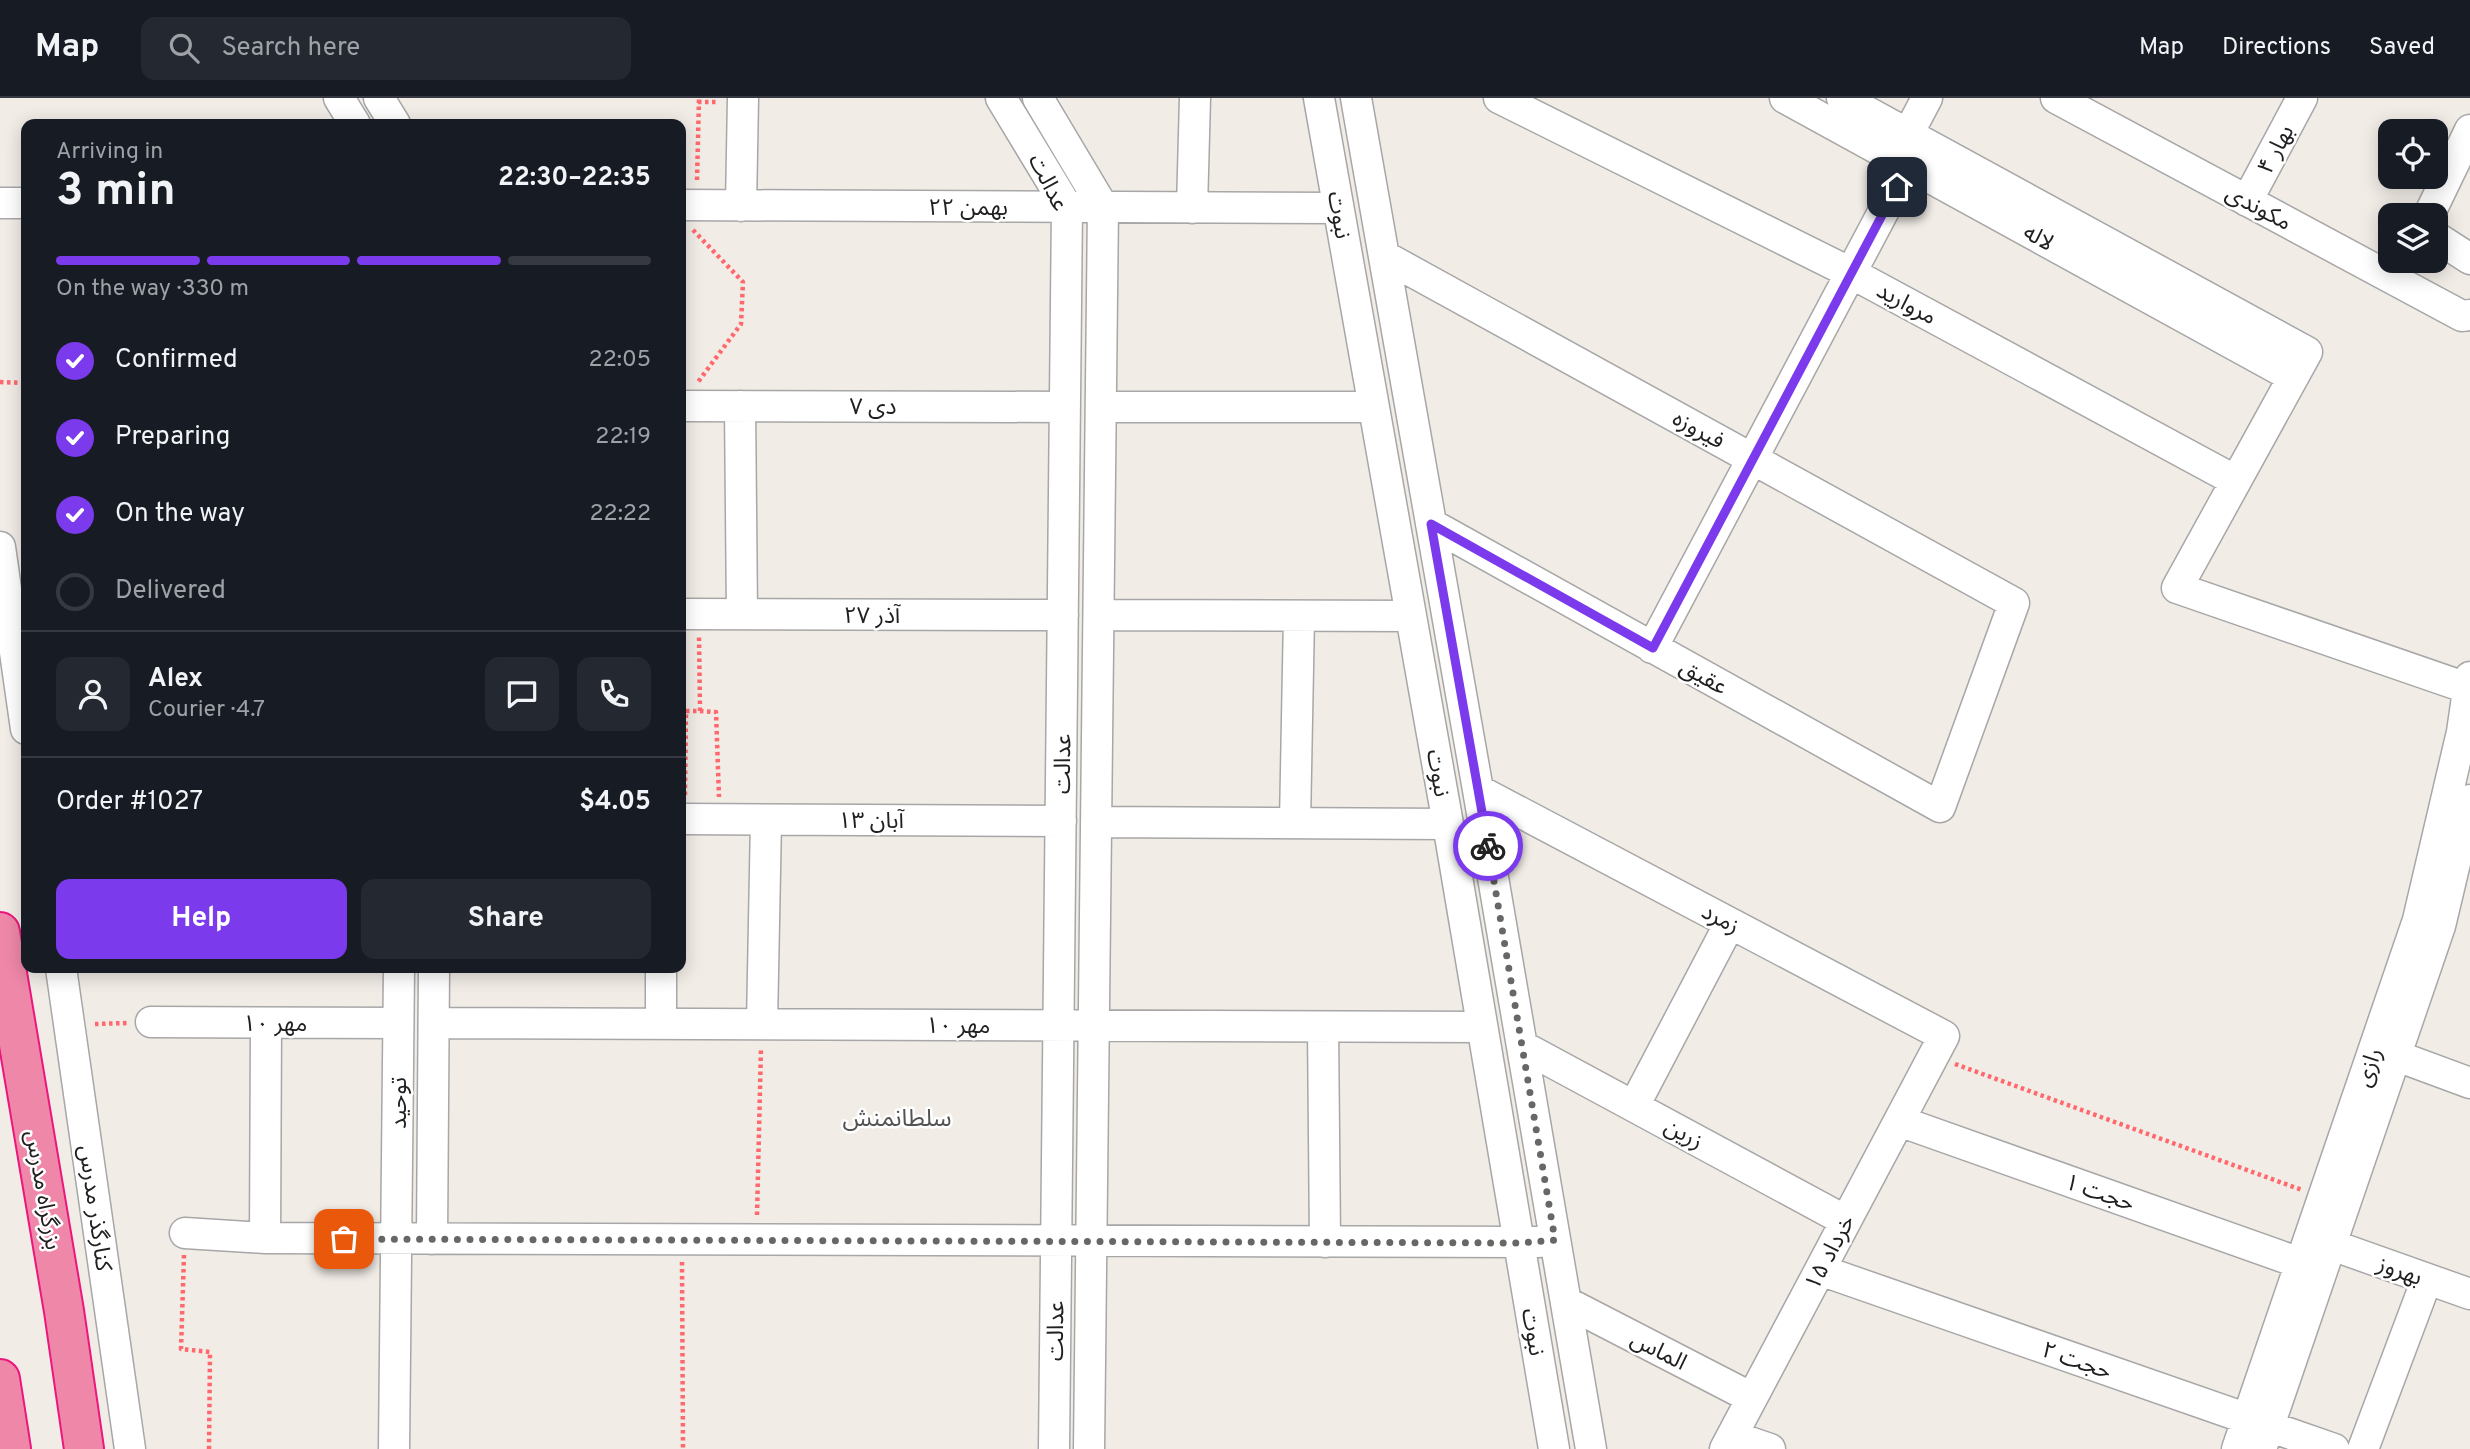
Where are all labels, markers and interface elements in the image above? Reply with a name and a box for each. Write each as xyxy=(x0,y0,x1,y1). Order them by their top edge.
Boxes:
search box xyxy=(141,17,631,80)
text: Map xyxy=(35,27,99,69)
icon: search xyxy=(165,29,203,67)
text: Search here xyxy=(221,32,360,65)
text: Map xyxy=(2139,33,2184,63)
text: Directions xyxy=(2222,33,2331,63)
text: Saved xyxy=(2369,33,2435,63)
map controls xyxy=(2378,119,2448,273)
button: locate xyxy=(2378,119,2448,189)
street label: بهار ۴ xyxy=(2252,121,2302,180)
text: Arriving in xyxy=(56,138,163,167)
street label: عدالت xyxy=(1020,150,1073,217)
pin xyxy=(1867,157,1927,217)
text: 22:30–22:35 xyxy=(498,162,651,195)
text: 3 min xyxy=(56,163,176,222)
icon: home xyxy=(1878,168,1916,206)
street label: مکوندی xyxy=(2220,180,2296,239)
street label: نبوت xyxy=(1319,189,1356,241)
street label: ۲۲ بهمن xyxy=(928,195,1008,224)
button: layers xyxy=(2378,203,2448,273)
street label: لاله xyxy=(2017,219,2058,259)
text: On the way · 330 m xyxy=(56,275,249,304)
street label: مروارید xyxy=(1871,277,1941,333)
icon: check xyxy=(56,342,94,380)
text: Confirmed xyxy=(115,344,238,377)
text: 22:05 xyxy=(589,346,651,375)
street label: ۷ دی xyxy=(849,394,897,423)
street label: فیروزه xyxy=(1667,405,1729,457)
icon: check xyxy=(56,419,94,457)
text: Preparing xyxy=(115,421,230,454)
text: 22:19 xyxy=(595,423,651,452)
icon: check xyxy=(56,496,94,534)
text: On the way xyxy=(115,498,245,531)
text: 22:22 xyxy=(590,500,651,529)
text: Delivered xyxy=(115,575,226,608)
street label: ۲۷ آذر xyxy=(844,603,902,632)
street label: عقیق xyxy=(1674,653,1732,703)
button: person xyxy=(56,657,130,731)
button: chat xyxy=(485,657,559,731)
button: phone xyxy=(577,657,651,731)
text: Alex xyxy=(148,663,203,696)
text: Courier · 4.7 xyxy=(148,696,265,725)
street label: عدالت xyxy=(1049,734,1080,794)
street label: نبوت xyxy=(1418,747,1455,799)
text: Order #1027 xyxy=(56,786,203,819)
text: $4.05 xyxy=(579,786,651,819)
street label: ۱۳ آبان xyxy=(838,808,905,837)
courier xyxy=(1453,811,1523,881)
icon: bike xyxy=(1469,827,1507,865)
button: Help xyxy=(56,879,347,959)
button: Share xyxy=(361,879,651,959)
street label: زمرد xyxy=(1696,898,1744,942)
street label: ۱۰ مهر xyxy=(243,1011,307,1040)
street label: ۱۰ مهر xyxy=(926,1013,990,1042)
street label: رازی xyxy=(2350,1045,2390,1091)
street label: توحید xyxy=(386,1077,415,1129)
district label: سلطانمنش xyxy=(842,1105,952,1135)
street label: زرین xyxy=(1658,1113,1707,1157)
street label: بزرگراه مدرس xyxy=(17,1128,66,1252)
street label: کنارگذر مدرس xyxy=(70,1143,117,1274)
street label: حجت ۱ xyxy=(2060,1169,2138,1220)
pin xyxy=(314,1209,374,1269)
street label: ۱۵ خرداد xyxy=(1799,1211,1863,1296)
icon: bag xyxy=(325,1220,363,1258)
street label: بهروز xyxy=(2372,1251,2426,1294)
street label: عدالت xyxy=(1042,1301,1073,1361)
street label: نبوت xyxy=(1513,1306,1550,1358)
street label: الماس xyxy=(1625,1326,1691,1379)
street label: حجت ۲ xyxy=(2037,1337,2115,1388)

